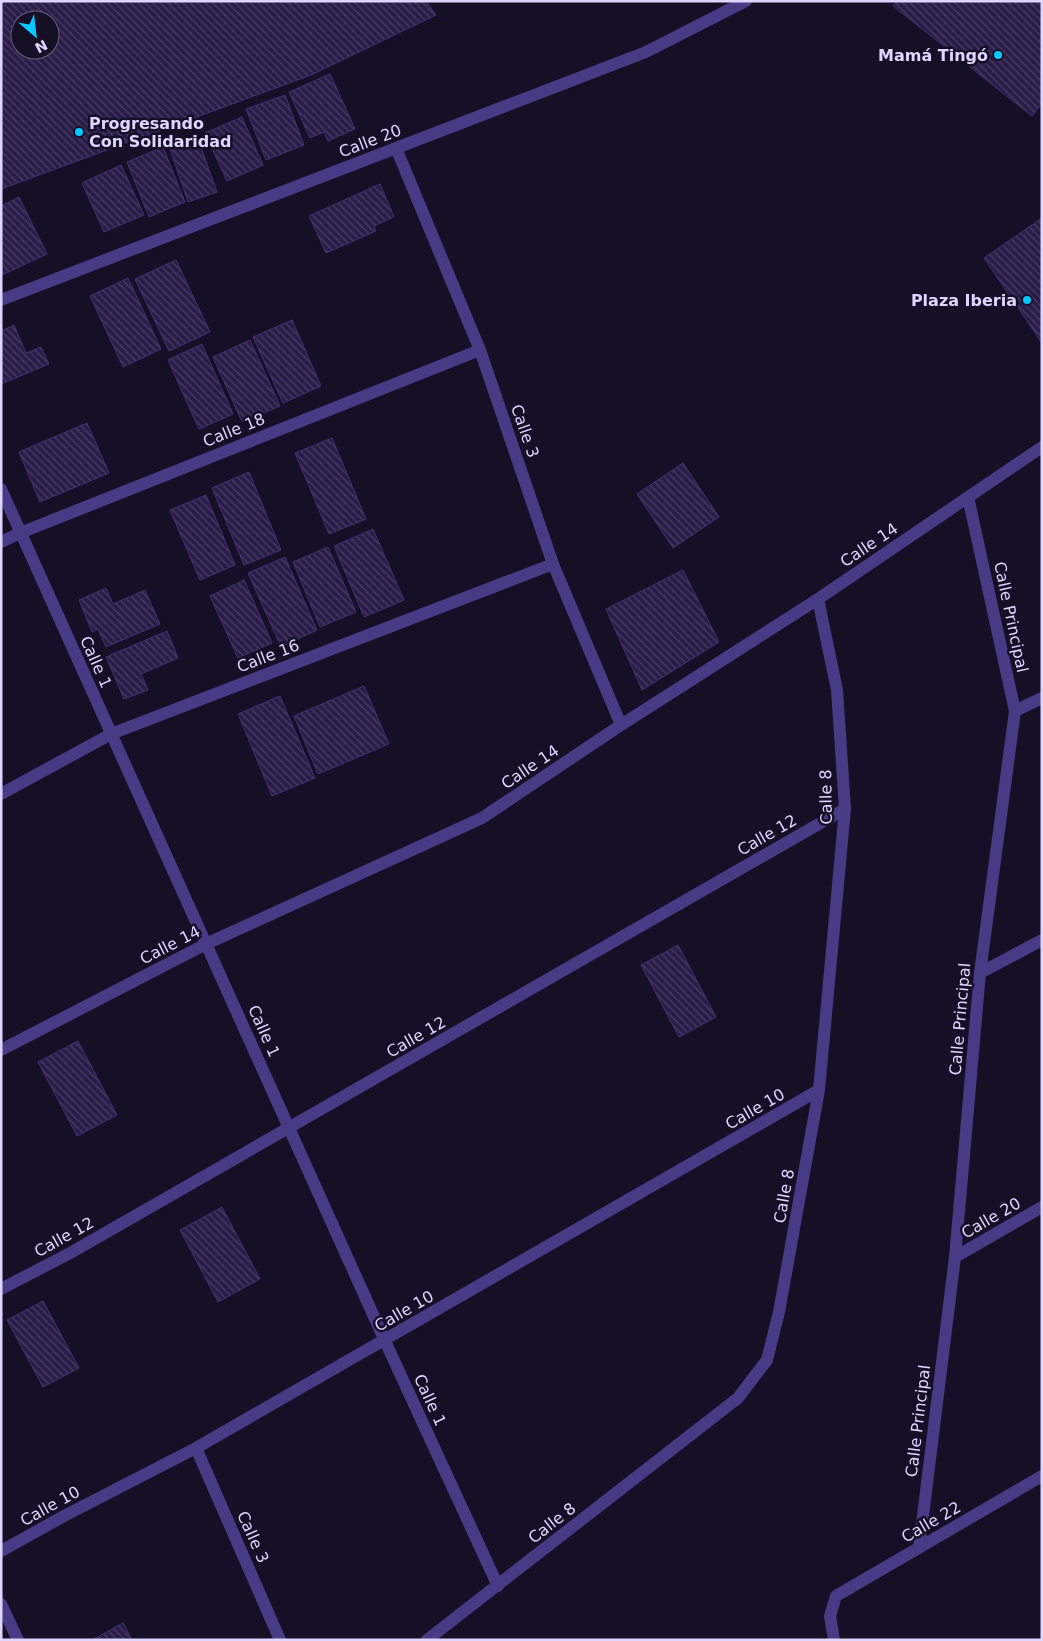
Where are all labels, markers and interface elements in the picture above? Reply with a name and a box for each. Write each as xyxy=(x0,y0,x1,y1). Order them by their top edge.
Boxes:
north arrow xyxy=(10,10,60,60)
text: N xyxy=(32,37,50,56)
place label: Mamá Tingó xyxy=(878,46,988,65)
marker: Mamá Tingó xyxy=(992,49,1004,61)
place label: Progresando Con Solidaridad xyxy=(89,114,232,151)
street label: Calle 20 xyxy=(336,120,404,162)
marker: Progresando Con Solidaridad xyxy=(73,126,85,138)
place label: Plaza Iberia xyxy=(911,291,1017,310)
marker: Plaza Iberia xyxy=(1021,294,1033,306)
street label: Calle 3 xyxy=(507,402,543,460)
street label: Calle 18 xyxy=(200,409,268,451)
street label: Calle 14 xyxy=(837,519,901,571)
street label: Calle Principal xyxy=(990,560,1032,674)
street label: Calle 1 xyxy=(76,633,116,691)
street label: Calle 16 xyxy=(234,635,302,677)
street label: Calle 14 xyxy=(498,741,562,793)
street label: Calle 8 xyxy=(816,769,836,825)
street label: Calle 12 xyxy=(734,810,800,860)
street label: Calle 14 xyxy=(137,922,203,968)
street label: Calle Principal xyxy=(946,962,974,1076)
street label: Calle 1 xyxy=(244,1002,284,1060)
street label: Calle 12 xyxy=(383,1012,449,1062)
street label: Calle 10 xyxy=(722,1084,788,1134)
street label: Calle 8 xyxy=(770,1167,798,1225)
street label: Calle 20 xyxy=(958,1193,1024,1243)
street label: Calle 12 xyxy=(31,1213,97,1261)
street label: Calle 10 xyxy=(371,1286,437,1336)
street label: Calle Principal xyxy=(902,1364,934,1478)
street label: Calle 1 xyxy=(410,1371,450,1429)
street label: Calle 10 xyxy=(17,1482,83,1530)
street label: Calle 22 xyxy=(898,1497,964,1547)
street label: Calle 8 xyxy=(524,1499,580,1547)
street label: Calle 3 xyxy=(233,1508,273,1566)

